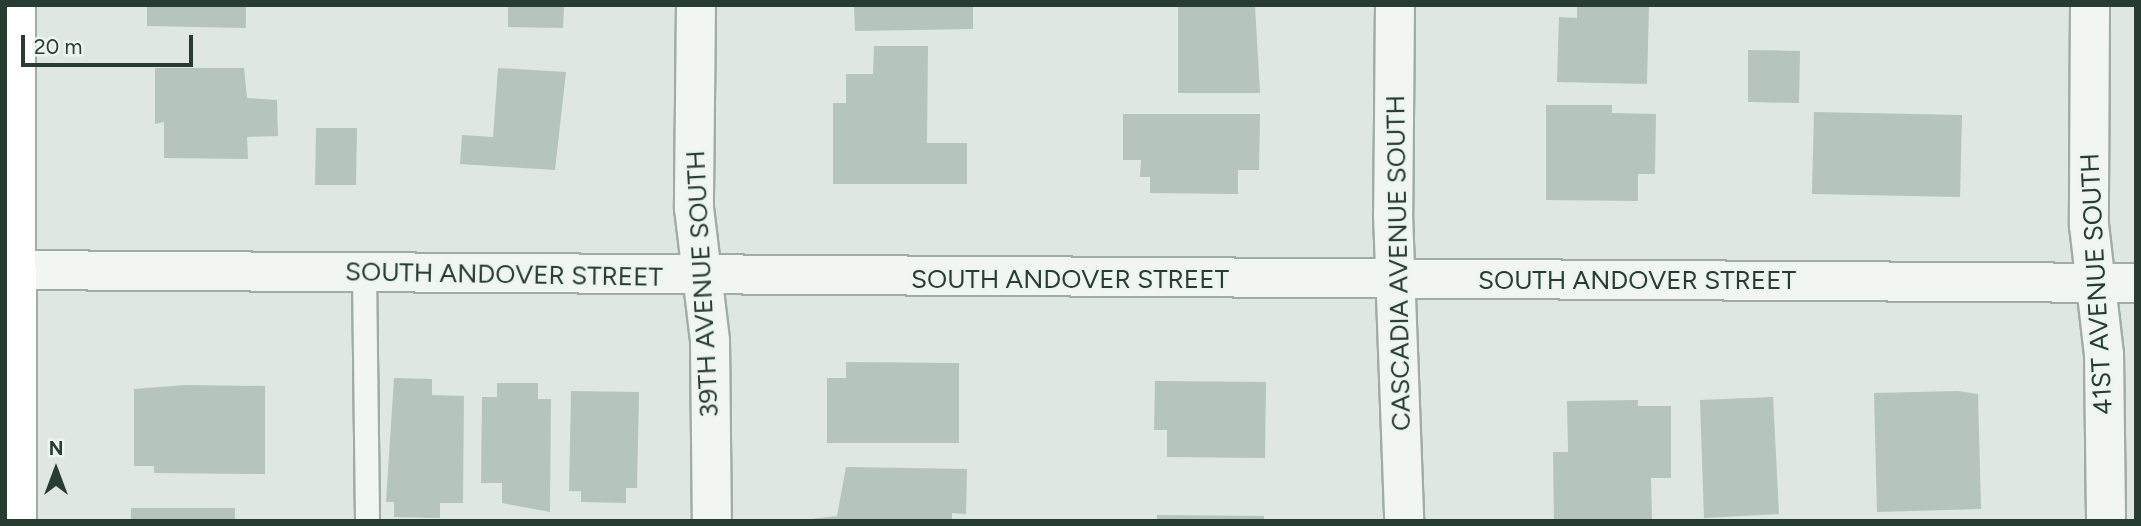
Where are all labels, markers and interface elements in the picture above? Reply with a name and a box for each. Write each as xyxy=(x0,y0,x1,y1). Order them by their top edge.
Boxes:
scale bar xyxy=(24,21,196,65)
text: 20 m xyxy=(34,34,82,59)
street label: CASCADIA AVENUE SOUTH xyxy=(1380,95,1418,431)
street label: 39TH AVENUE SOUTH xyxy=(680,150,726,418)
street label: 41ST AVENUE SOUTH xyxy=(2075,152,2119,416)
street label: SOUTH ANDOVER STREET xyxy=(345,257,663,293)
street label: SOUTH ANDOVER STREET xyxy=(911,264,1229,296)
street label: SOUTH ANDOVER STREET xyxy=(1478,265,1796,297)
north arrow xyxy=(21,435,91,505)
text: N xyxy=(49,437,63,460)

